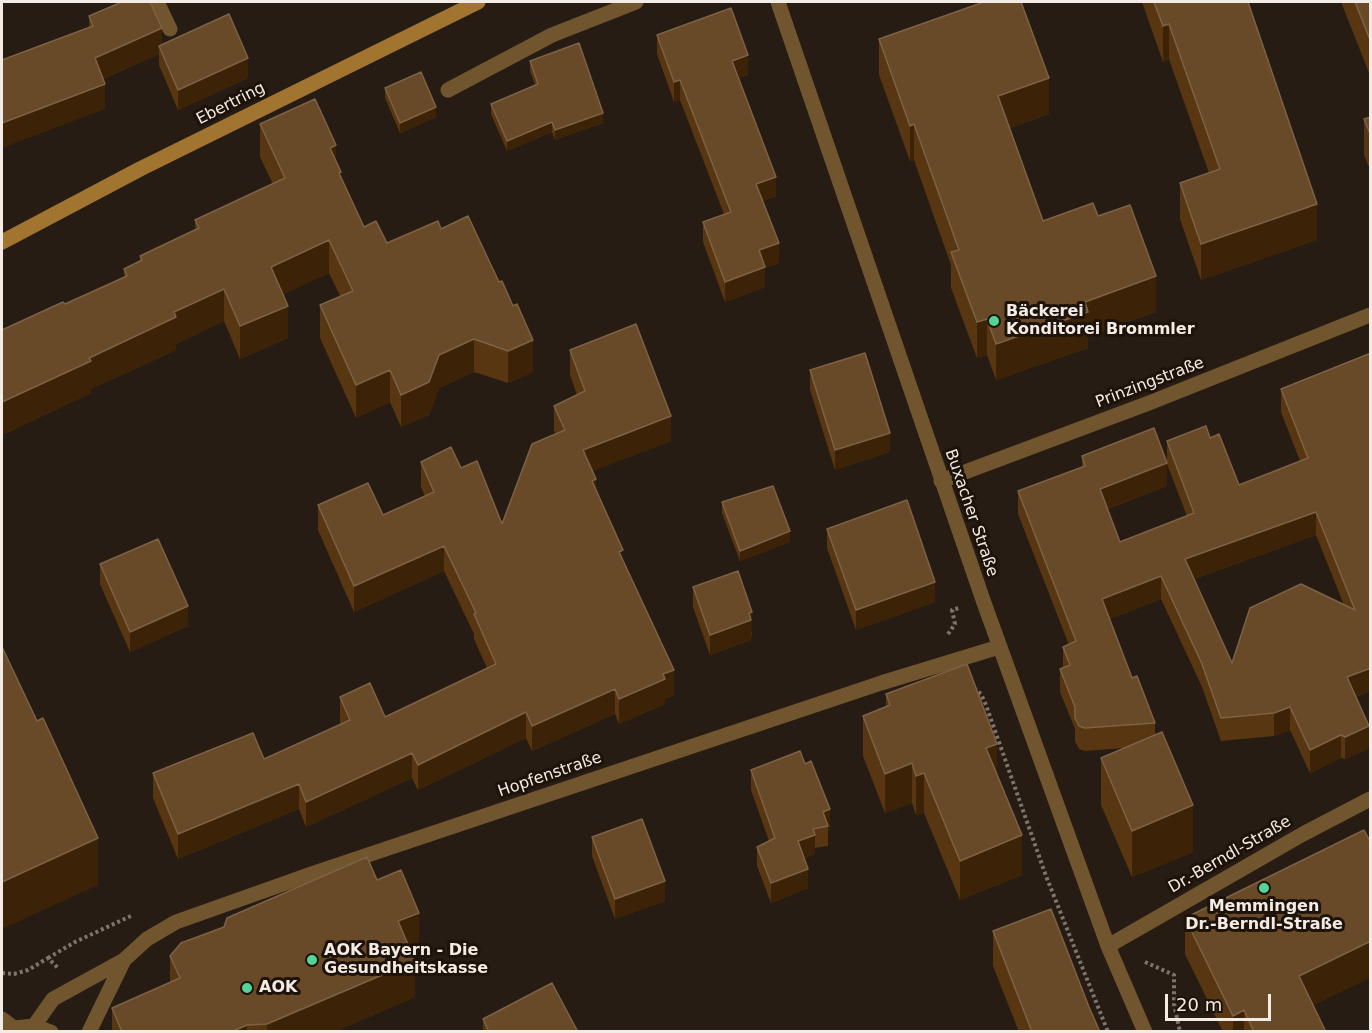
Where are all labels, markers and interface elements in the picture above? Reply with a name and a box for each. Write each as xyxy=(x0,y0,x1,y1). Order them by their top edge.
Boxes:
street label: Ebertring xyxy=(194,79,268,129)
place label: Bäckerei Konditorei Brommler xyxy=(1006,302,1195,340)
marker: Bäckerei Konditorei Brommler xyxy=(987,314,1001,328)
street label: Prinzingstraße xyxy=(1093,354,1207,412)
street label: Buxacher Straße xyxy=(940,447,1002,579)
street label: Hopfenstraße xyxy=(496,748,604,802)
street label: Dr.-Berndl-Straße xyxy=(1165,812,1295,898)
marker: Memmingen Dr.-Berndl-Straße xyxy=(1257,881,1271,895)
place label: Memmingen Dr.-Berndl-Straße xyxy=(1185,897,1343,935)
place label: AOK Bayern - Die Gesundheitskasse xyxy=(324,941,488,979)
marker: AOK Bayern - Die Gesundheitskasse xyxy=(305,953,319,967)
place label: AOK xyxy=(259,978,297,998)
marker: AOK xyxy=(240,981,254,995)
scale bar xyxy=(1168,982,1274,1020)
text: 20 m xyxy=(1176,994,1222,1015)

